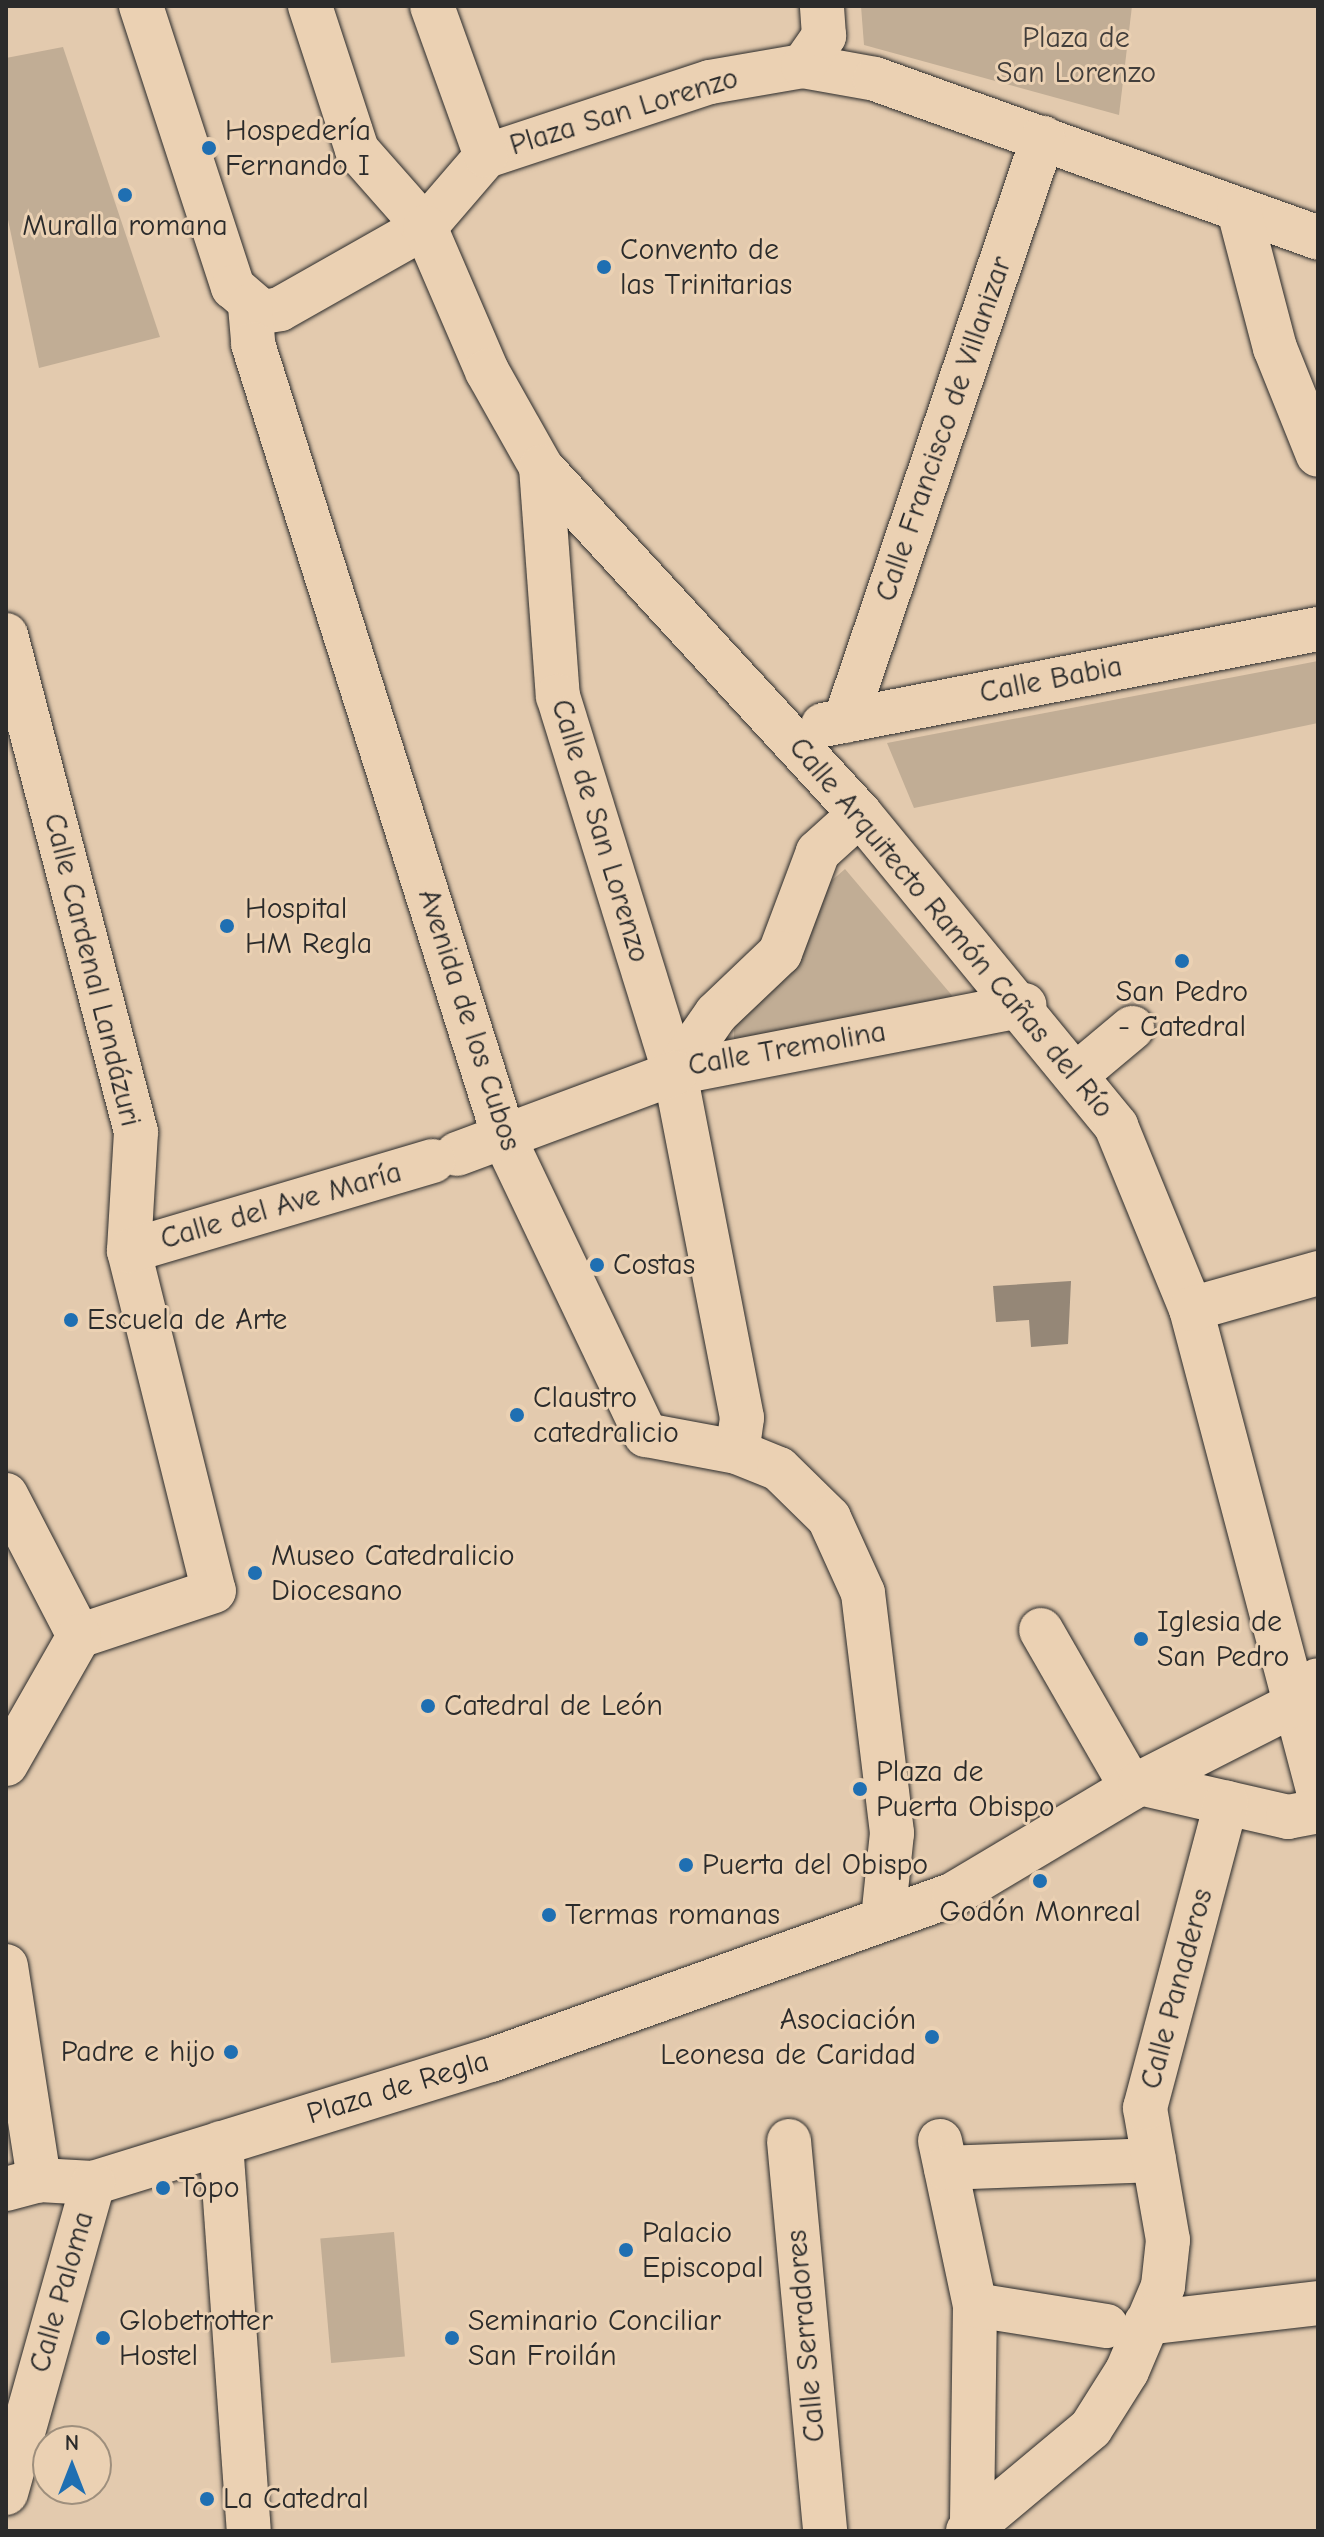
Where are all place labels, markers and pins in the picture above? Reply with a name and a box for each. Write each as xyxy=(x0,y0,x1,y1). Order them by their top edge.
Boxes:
place label: Hospedería Fernando I xyxy=(225,113,371,184)
marker: Hospedería Fernando I xyxy=(200,139,218,157)
marker: Muralla romana xyxy=(116,186,134,204)
place label: Muralla romana xyxy=(22,208,228,244)
place label: Convento de las Trinitarias xyxy=(620,232,792,302)
marker: Convento de las Trinitarias xyxy=(595,258,613,276)
place label: Hospital HM Regla xyxy=(245,891,372,962)
marker: Hospital HM Regla xyxy=(216,915,238,937)
marker: San Pedro - Catedral xyxy=(1173,952,1191,970)
place label: San Pedro - Catedral xyxy=(1116,974,1248,1044)
place label: Costas xyxy=(613,1247,695,1283)
marker: Costas xyxy=(588,1256,606,1274)
place label: Escuela de Arte xyxy=(87,1302,287,1338)
marker: Escuela de Arte xyxy=(62,1311,80,1329)
place label: Claustro catedralicio xyxy=(533,1380,679,1450)
marker: Claustro catedralicio xyxy=(508,1406,526,1424)
place label: Museo Catedralicio Diocesano xyxy=(271,1538,515,1608)
marker: Museo Catedralicio Diocesano xyxy=(246,1564,264,1582)
place label: Iglesia de San Pedro xyxy=(1157,1604,1289,1674)
marker: Iglesia de San Pedro xyxy=(1132,1630,1150,1648)
place label: Catedral de León xyxy=(444,1688,663,1724)
marker: Catedral de León xyxy=(419,1697,437,1715)
place label: Plaza de Puerta Obispo xyxy=(876,1754,1055,1824)
marker: Plaza de Puerta Obispo xyxy=(851,1780,869,1798)
place label: Puerta del Obispo xyxy=(702,1847,928,1883)
marker: Puerta del Obispo xyxy=(677,1856,695,1874)
marker: Godón Monreal xyxy=(1031,1872,1049,1890)
place label: Godón Monreal xyxy=(939,1894,1141,1930)
place label: Termas romanas xyxy=(565,1897,780,1933)
marker: Termas romanas xyxy=(540,1906,558,1924)
place label: Asociación Leonesa de Caridad xyxy=(660,2002,916,2072)
marker: Asociación Leonesa de Caridad xyxy=(923,2028,941,2046)
place label: Padre e hijo xyxy=(61,2034,215,2070)
marker: Padre e hijo xyxy=(222,2043,240,2061)
place label: Topo xyxy=(179,2170,240,2206)
marker: Topo xyxy=(154,2179,172,2197)
place label: Palacio Episcopal xyxy=(642,2215,764,2286)
marker: Palacio Episcopal xyxy=(617,2241,635,2259)
place label: Globetrotter Hostel xyxy=(119,2303,273,2374)
place label: Seminario Conciliar San Froilán xyxy=(468,2303,721,2374)
marker: Globetrotter Hostel xyxy=(94,2329,112,2347)
marker: Seminario Conciliar San Froilán xyxy=(443,2329,461,2347)
place label: La Catedral xyxy=(223,2481,369,2517)
marker: La Catedral xyxy=(198,2490,216,2508)

